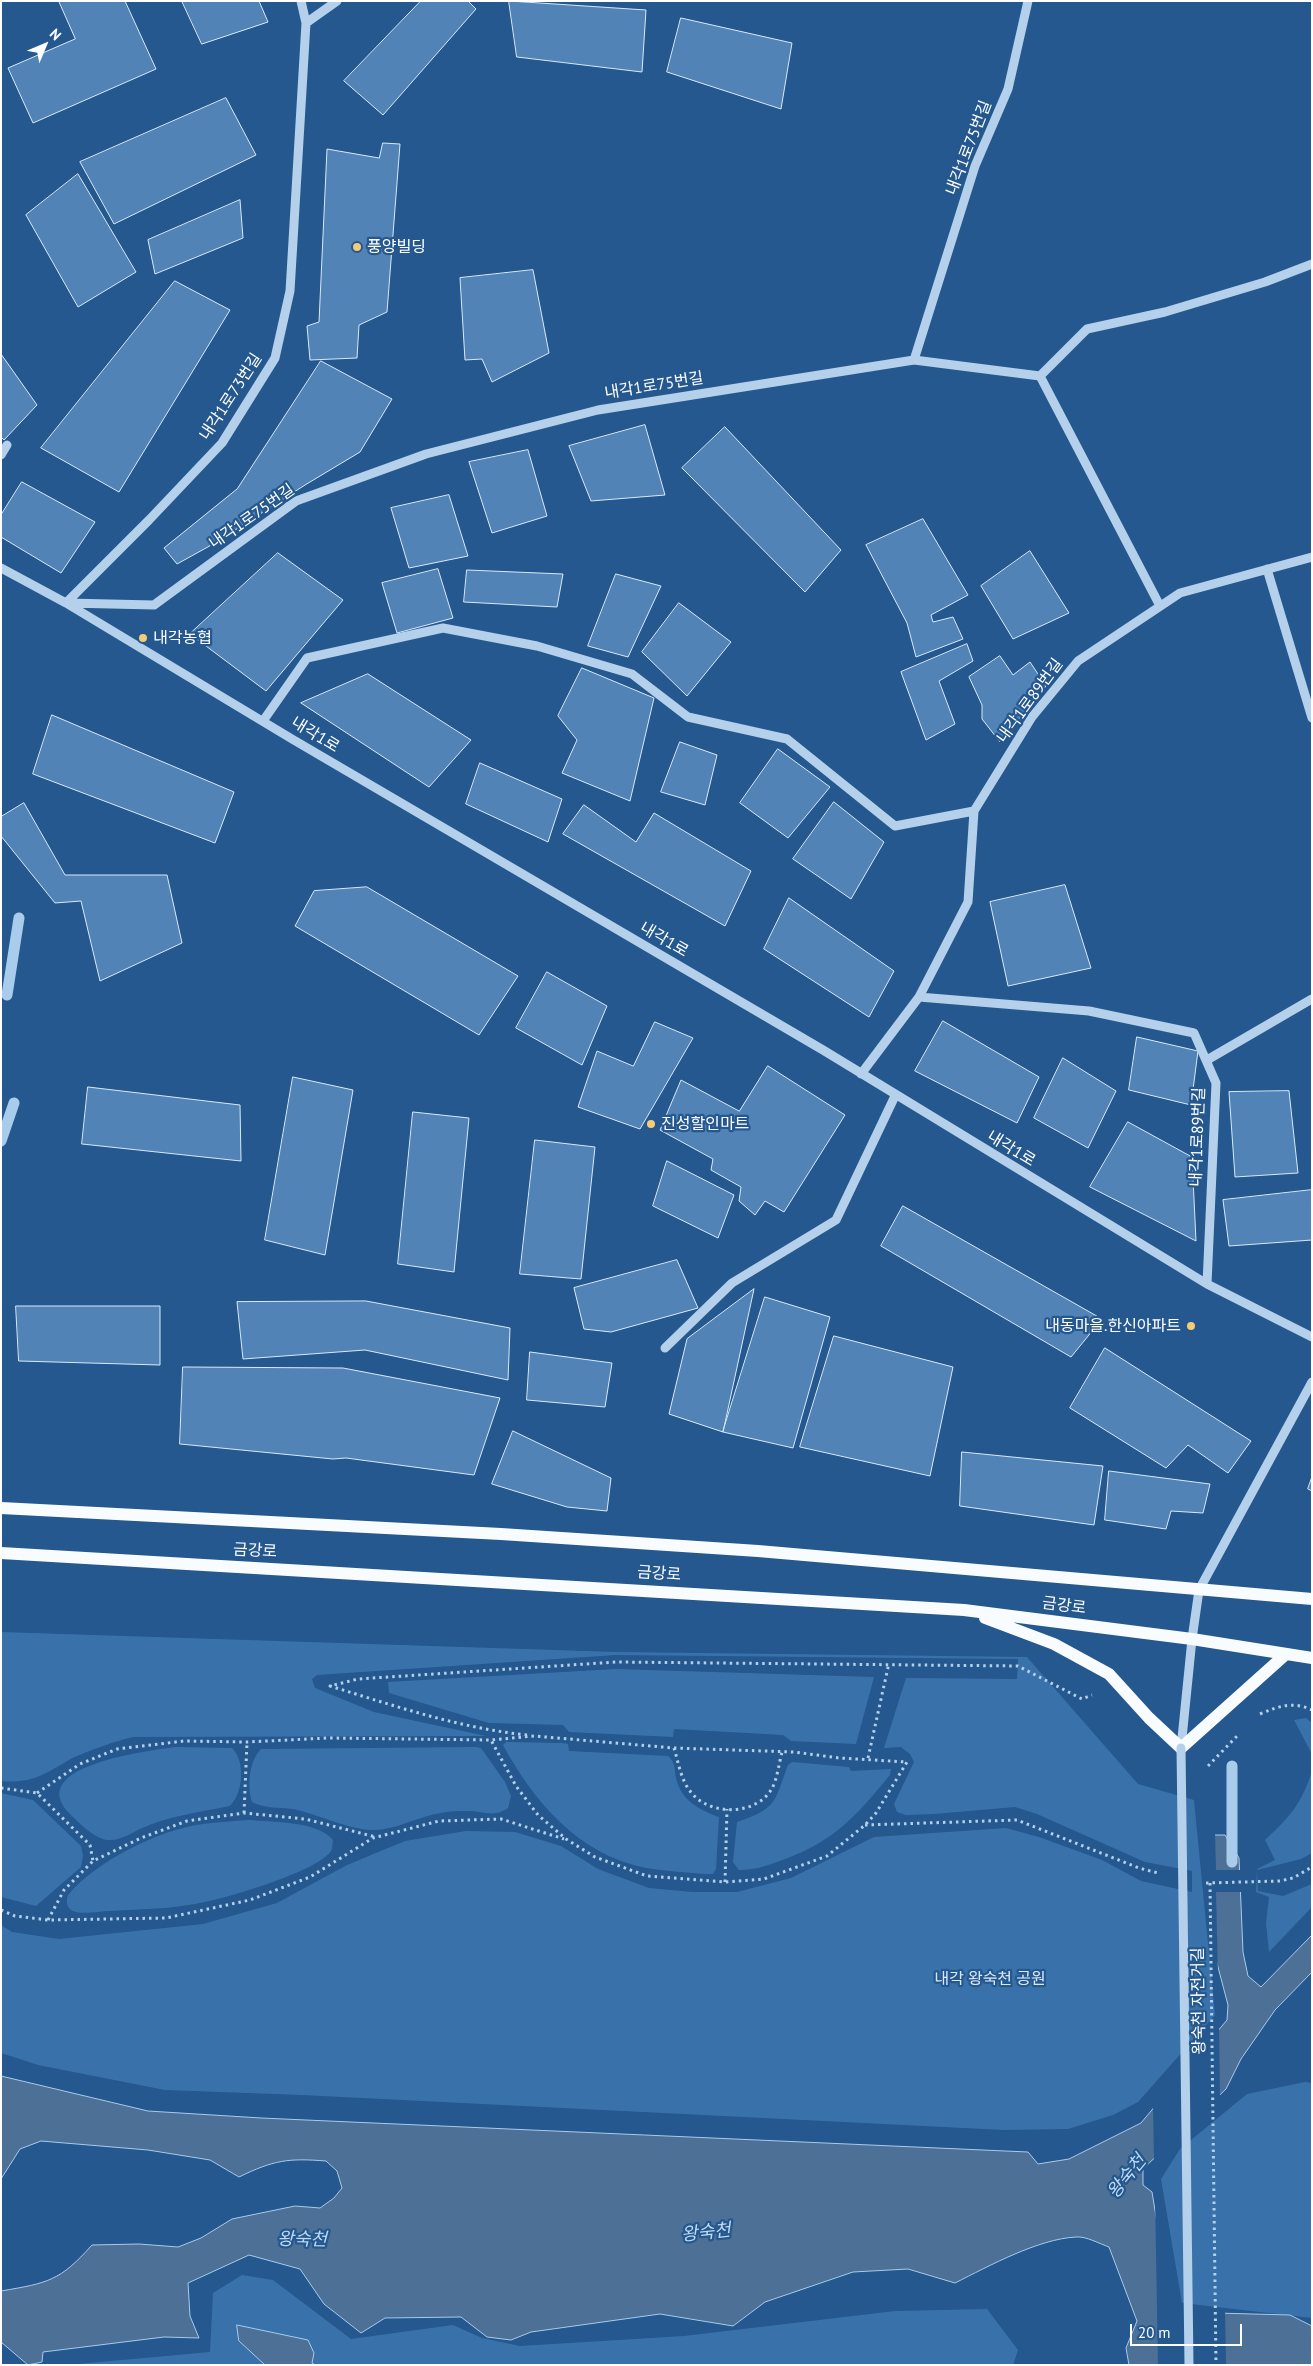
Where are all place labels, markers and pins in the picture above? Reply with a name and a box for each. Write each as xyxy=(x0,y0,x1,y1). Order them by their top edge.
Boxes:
place label: 풍양빌딩 xyxy=(367,237,426,257)
marker: 풍양빌딩 xyxy=(351,241,363,253)
place label: 내각농협 xyxy=(153,628,212,648)
marker: 내각농협 xyxy=(137,632,149,644)
place label: 진성할인마트 xyxy=(661,1114,749,1134)
marker: 진성할인마트 xyxy=(645,1118,657,1130)
place label: 내동마을.한신아파트 xyxy=(1045,1316,1181,1336)
marker: 내동마을.한신아파트 xyxy=(1185,1320,1197,1332)

